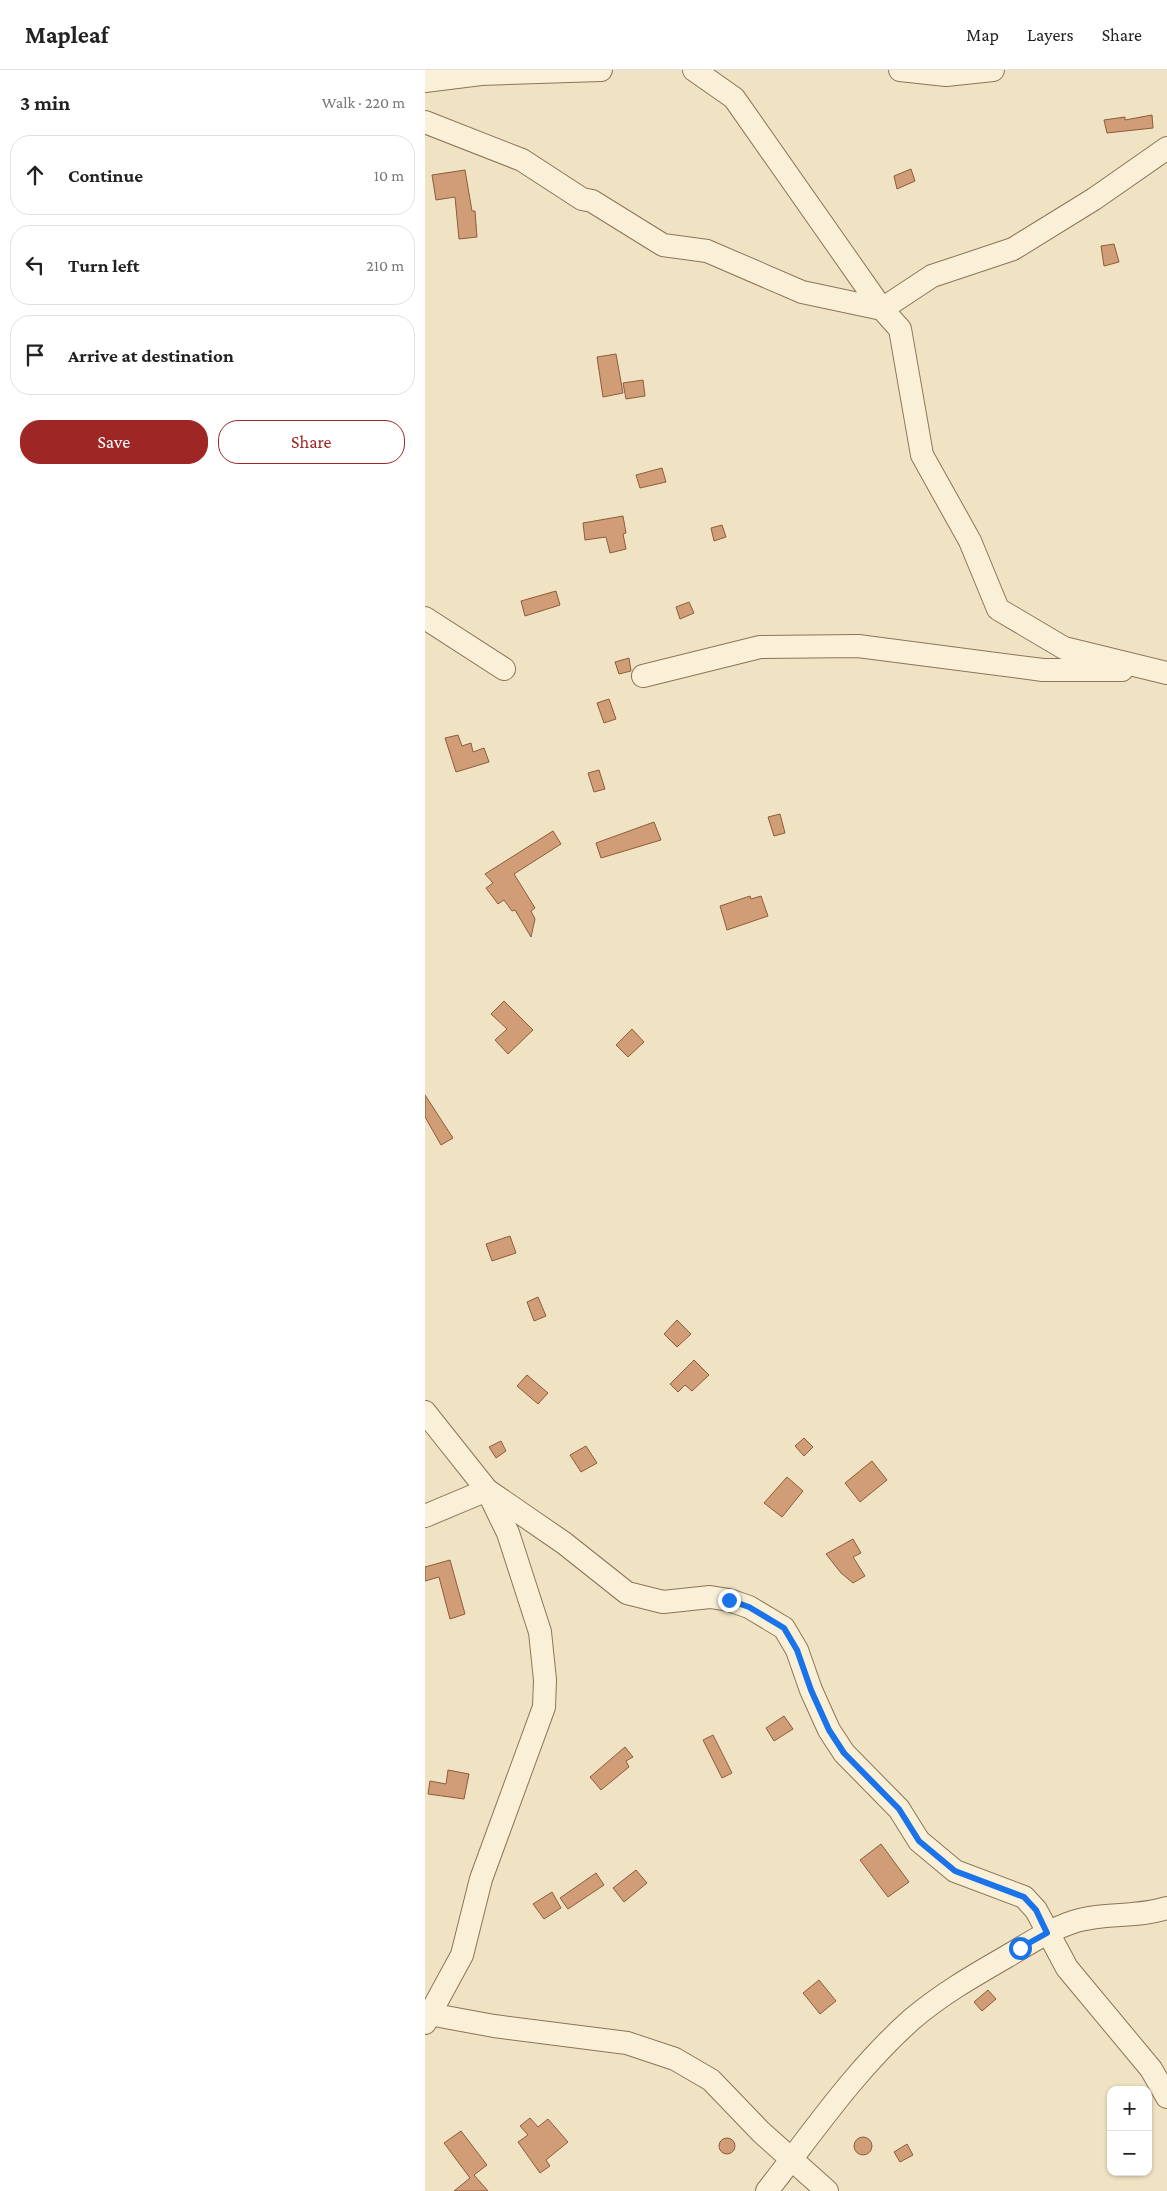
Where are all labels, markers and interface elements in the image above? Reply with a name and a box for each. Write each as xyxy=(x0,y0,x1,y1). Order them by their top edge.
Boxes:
text: Mapleaf xyxy=(25,21,108,48)
text: Map xyxy=(966,25,999,45)
text: Layers xyxy=(1027,25,1074,45)
text: Share xyxy=(1102,25,1142,45)
text: 3 min xyxy=(20,91,70,115)
text: Walk · 220 m xyxy=(322,94,405,111)
icon: ahead xyxy=(21,161,49,189)
text: Continue xyxy=(68,165,143,186)
text: 10 m xyxy=(374,167,404,184)
icon: left xyxy=(21,251,49,279)
text: Turn left xyxy=(68,255,140,276)
text: 210 m xyxy=(366,257,404,274)
icon: arrive xyxy=(21,341,49,369)
text: Arrive at destination xyxy=(68,345,234,366)
button: Save xyxy=(20,420,208,464)
button: Share xyxy=(218,420,405,464)
route end xyxy=(718,1589,741,1612)
route start xyxy=(1009,1937,1032,1960)
map controls xyxy=(1107,2086,1152,2176)
button: + xyxy=(1107,2086,1152,2131)
button: − xyxy=(1107,2131,1152,2176)

